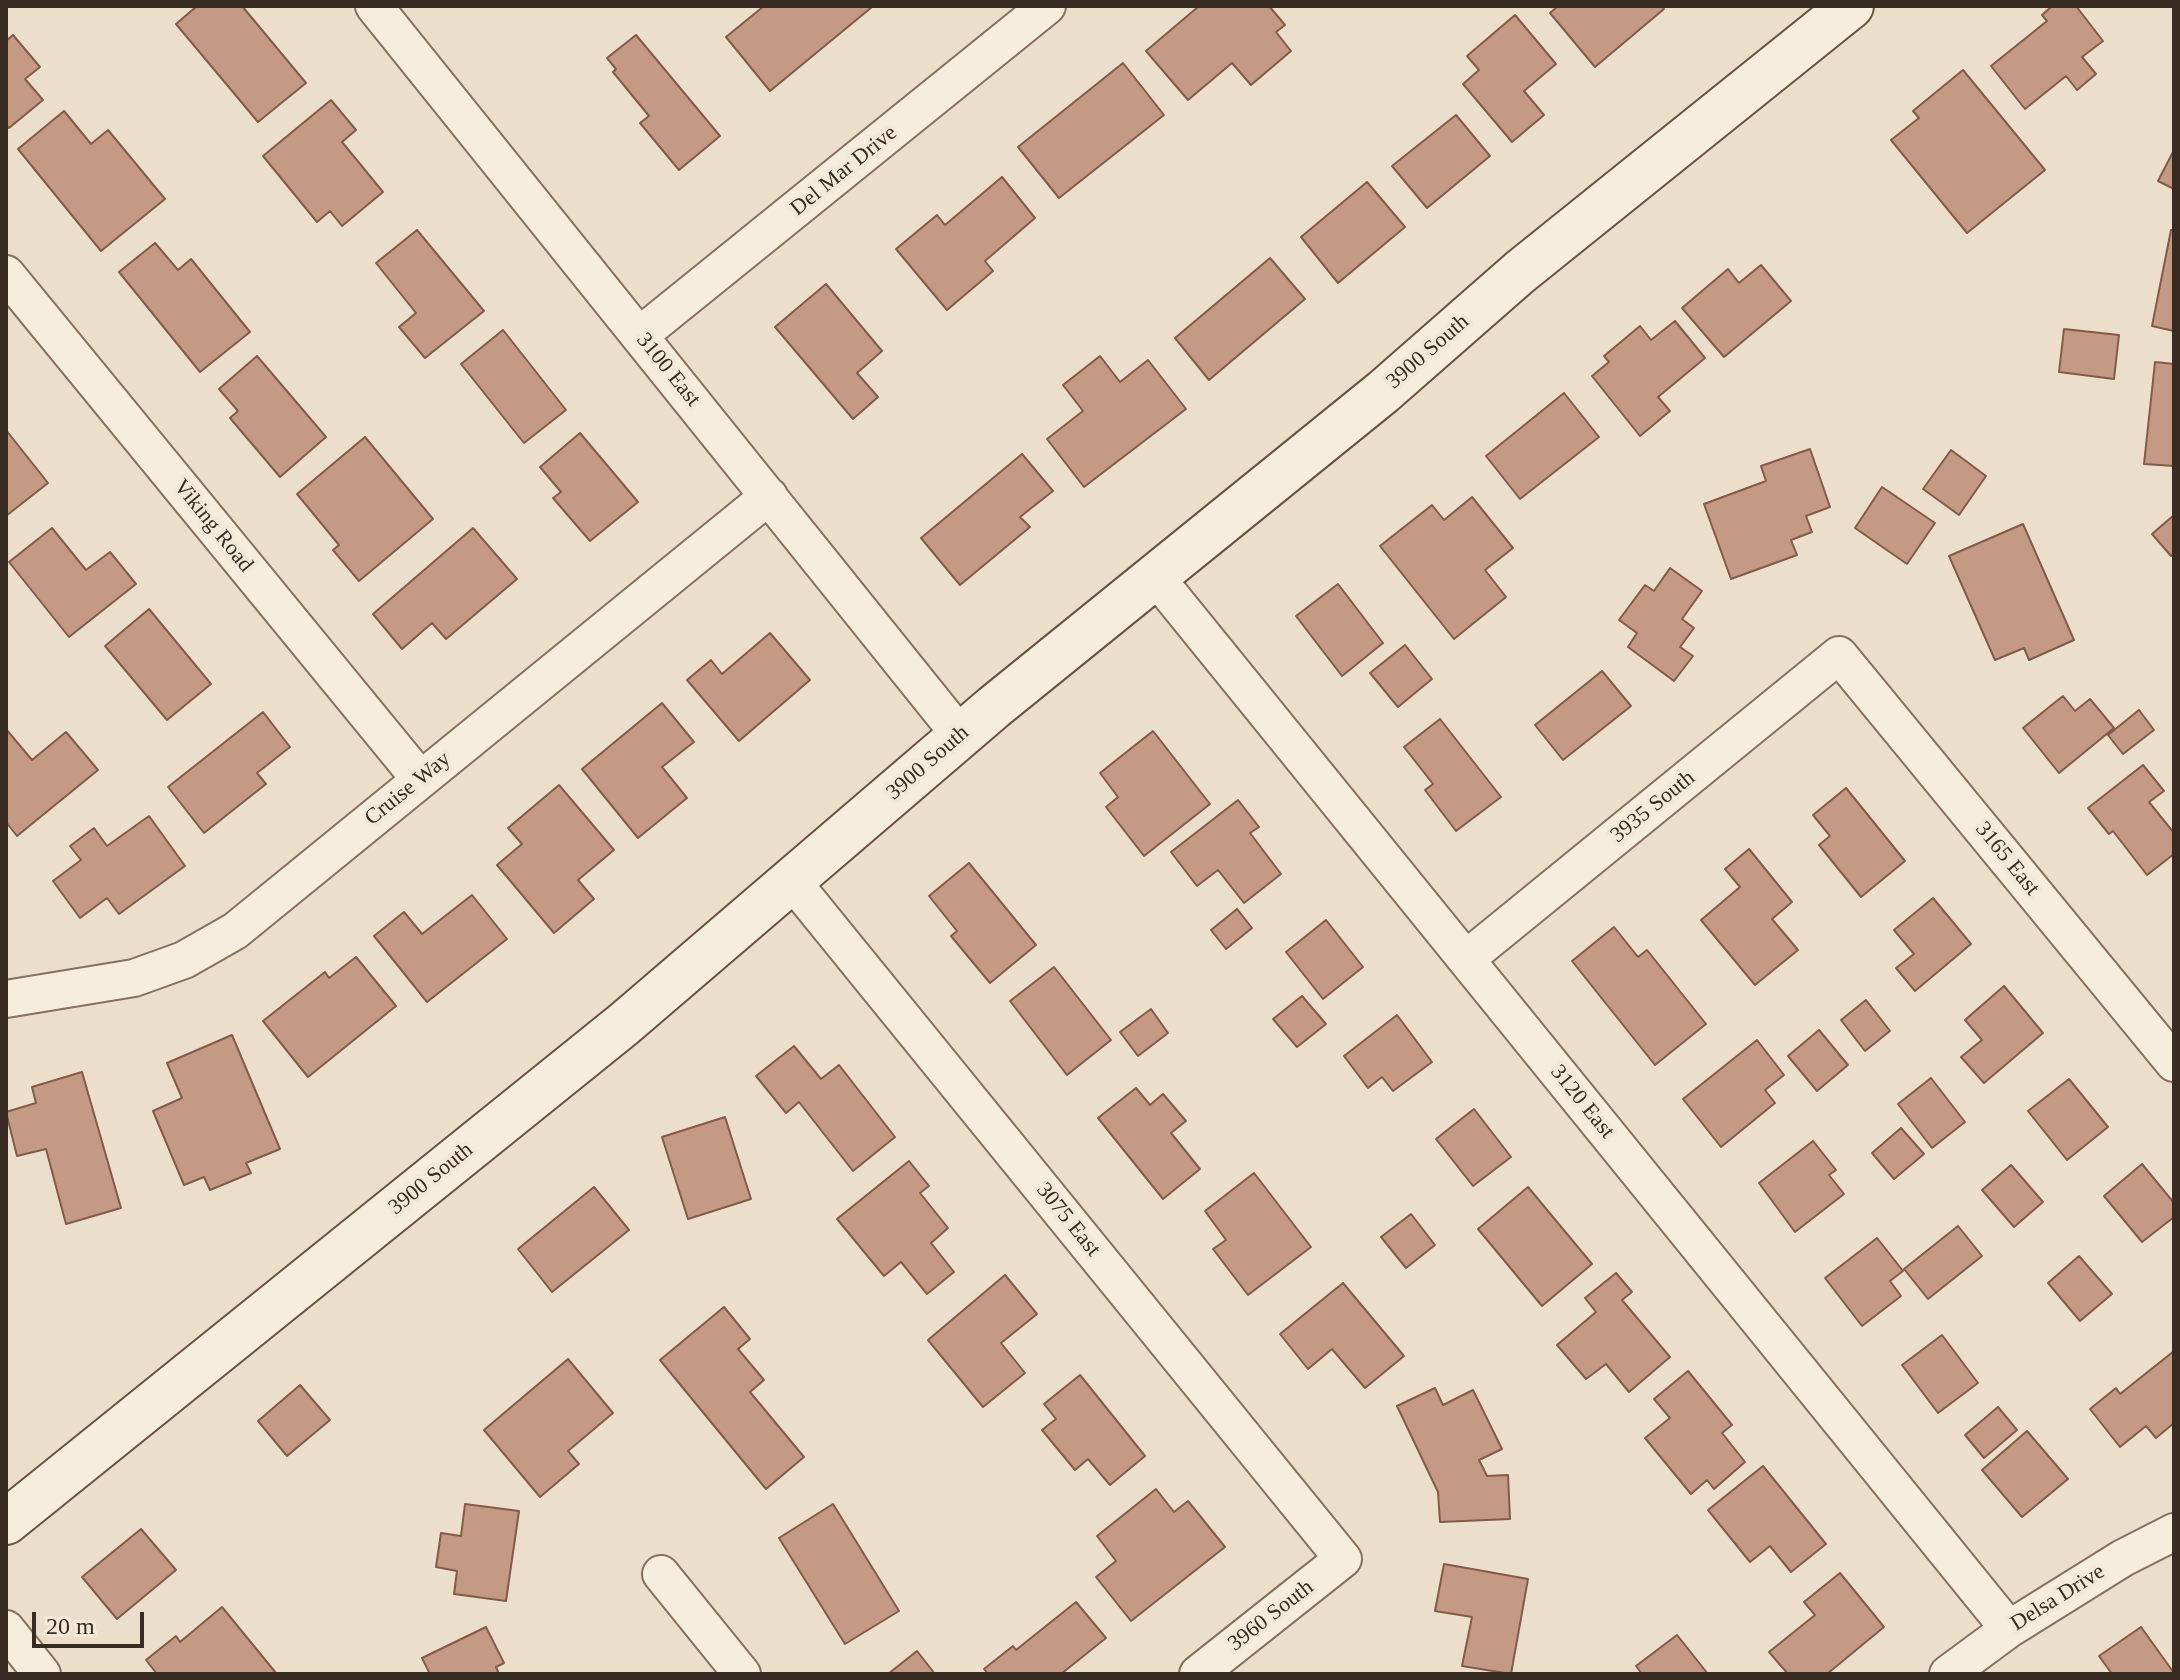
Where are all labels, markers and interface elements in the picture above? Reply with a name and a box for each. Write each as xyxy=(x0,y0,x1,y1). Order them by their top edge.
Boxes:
street label: Del Mar Drive xyxy=(785,120,903,222)
street label: 3900 South xyxy=(1381,309,1475,395)
street label: 3100 East xyxy=(630,328,706,412)
street label: Viking Road xyxy=(168,474,258,578)
street label: 3900 South xyxy=(881,720,975,806)
street label: Cruise Way xyxy=(360,746,456,832)
street label: 3935 South xyxy=(1606,765,1700,849)
street label: 3165 East xyxy=(1969,817,2045,901)
street label: 3120 East xyxy=(1544,1060,1620,1144)
street label: 3900 South xyxy=(384,1137,478,1221)
street label: 3075 East xyxy=(1030,1178,1106,1262)
street label: Delsa Drive xyxy=(2006,1559,2110,1637)
street label: 3960 South xyxy=(1223,1575,1319,1657)
scale bar xyxy=(36,1596,148,1646)
text: 20 m xyxy=(46,1613,95,1639)

